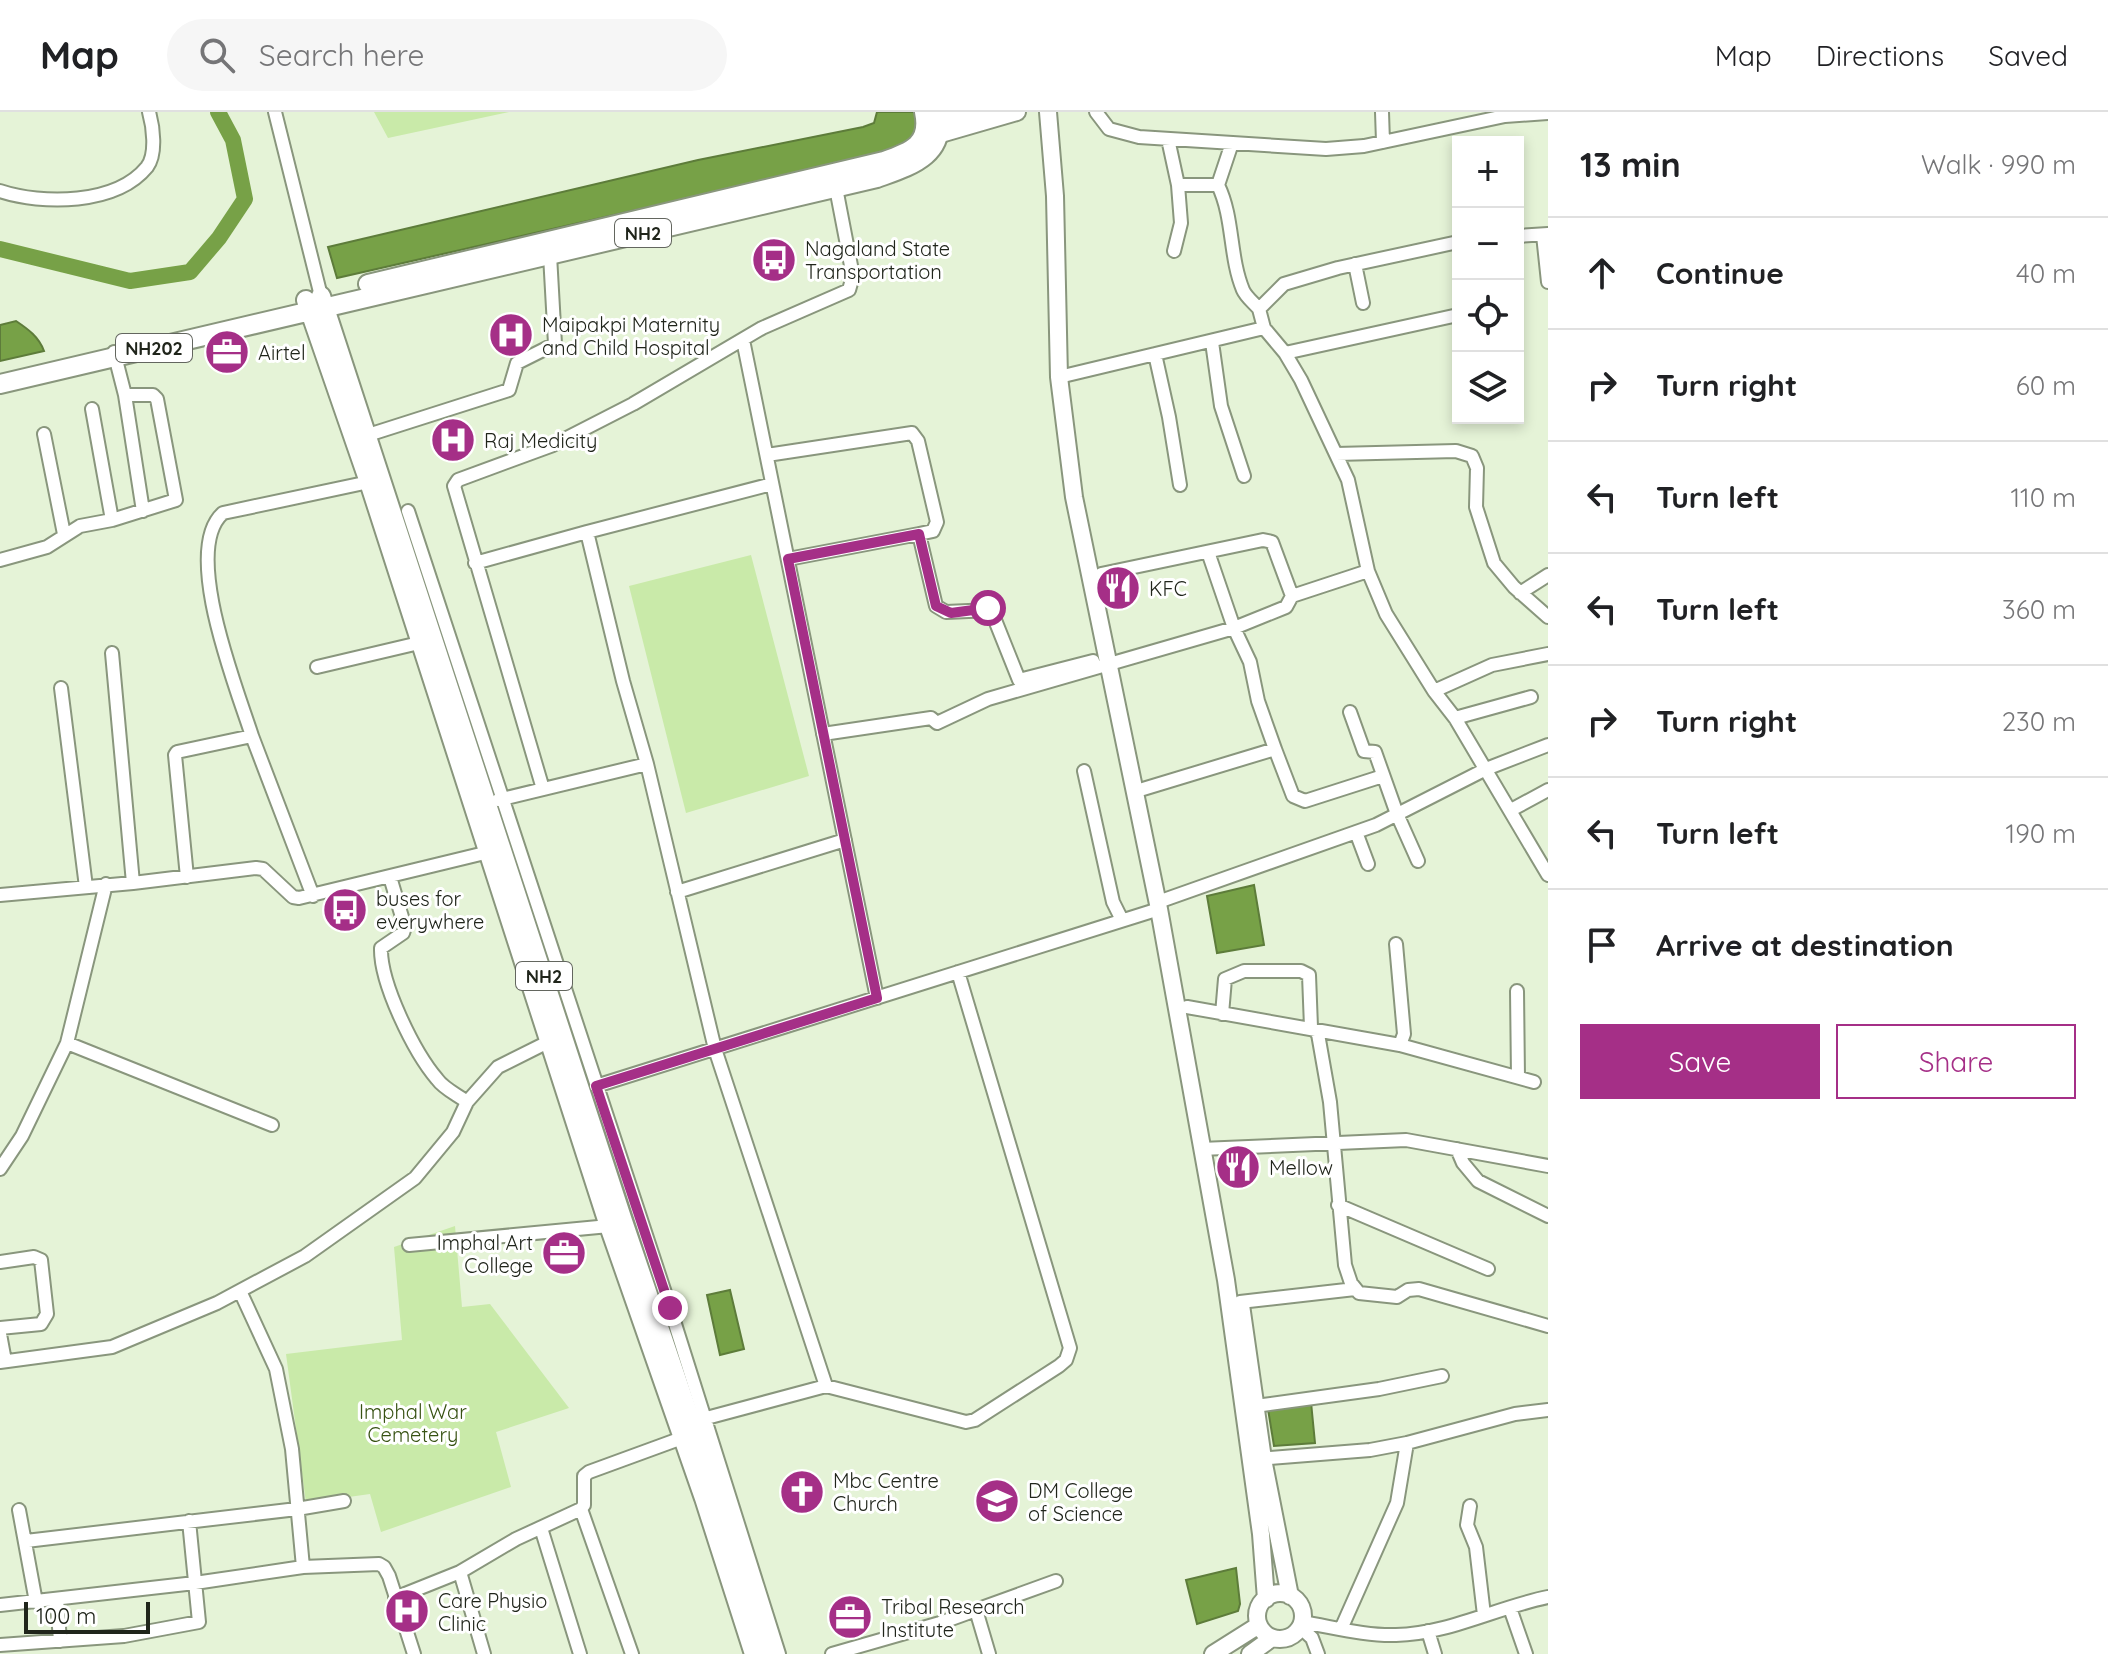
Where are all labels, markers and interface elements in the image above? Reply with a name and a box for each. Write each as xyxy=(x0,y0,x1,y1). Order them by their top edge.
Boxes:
search box xyxy=(167,19,727,91)
text: Map xyxy=(40,31,119,79)
icon: search xyxy=(195,33,239,77)
text: Search here xyxy=(259,36,424,74)
text: Map xyxy=(1715,38,1772,73)
text: Directions xyxy=(1816,38,1944,73)
text: Saved xyxy=(1988,38,2068,73)
map controls xyxy=(1452,136,1524,424)
button: + xyxy=(1452,136,1524,208)
text: 13 min xyxy=(1580,143,1681,186)
text: Walk · 990 m xyxy=(1921,148,2076,181)
button: − xyxy=(1452,208,1524,280)
road number: NH2 xyxy=(615,219,671,247)
bus stop icon: Nagaland State Transportation xyxy=(750,236,798,284)
place label: Nagaland State Transportation xyxy=(805,236,950,284)
icon: ahead xyxy=(1580,251,1624,295)
text: Continue xyxy=(1656,254,1784,292)
text: 40 m xyxy=(2016,257,2076,290)
button: locate xyxy=(1452,280,1524,352)
hospital icon: Maipakpi Maternity and Child Hospital xyxy=(487,311,535,359)
place label: Maipakpi Maternity and Child Hospital xyxy=(542,312,720,360)
office icon: Airtel xyxy=(203,328,251,376)
road number: NH202 xyxy=(116,334,192,362)
place label: Airtel xyxy=(258,340,306,365)
button: layers xyxy=(1452,352,1524,424)
icon: right xyxy=(1580,363,1624,407)
text: Turn right xyxy=(1656,366,1797,404)
text: 60 m xyxy=(2016,369,2076,402)
hospital icon: Raj Medicity xyxy=(429,416,477,464)
place label: Raj Medicity xyxy=(484,428,597,453)
icon: left xyxy=(1580,475,1624,519)
text: Turn left xyxy=(1656,478,1779,516)
text: 110 m xyxy=(2010,481,2076,514)
restaurant icon: KFC xyxy=(1094,564,1142,612)
place label: KFC xyxy=(1149,576,1187,601)
icon: left xyxy=(1580,587,1624,631)
route start xyxy=(970,590,1006,626)
text: Turn left xyxy=(1656,590,1779,628)
text: 360 m xyxy=(2002,593,2076,626)
icon: right xyxy=(1580,699,1624,743)
text: Turn right xyxy=(1656,702,1797,740)
text: 230 m xyxy=(2002,705,2076,738)
icon: left xyxy=(1580,811,1624,855)
text: Turn left xyxy=(1656,814,1779,852)
text: 190 m xyxy=(2006,817,2076,850)
bus stop icon: buses for everywhere xyxy=(321,886,369,934)
place label: buses for everywhere xyxy=(376,886,484,934)
icon: arrive xyxy=(1580,923,1624,967)
text: Arrive at destination xyxy=(1656,926,1954,964)
road number: NH2 xyxy=(516,962,572,990)
button: Save xyxy=(1580,1024,1820,1099)
button: Share xyxy=(1836,1024,2076,1099)
restaurant icon: Mellow xyxy=(1214,1143,1262,1191)
place label: Mellow xyxy=(1269,1155,1333,1180)
office icon: Imphal Art College xyxy=(540,1229,588,1277)
place label: Imphal Art College xyxy=(437,1230,533,1278)
route end xyxy=(652,1290,688,1326)
park label: Imphal War Cemetery xyxy=(359,1399,467,1447)
church icon: Mbc Centre Church xyxy=(778,1468,826,1516)
place label: Mbc Centre Church xyxy=(833,1468,939,1516)
school or university icon: DM College of Science xyxy=(973,1477,1021,1525)
place label: DM College of Science xyxy=(1028,1478,1133,1526)
hospital icon: Care Physio Clinic xyxy=(383,1587,431,1635)
place label: Care Physio Clinic xyxy=(438,1588,547,1636)
office icon: Tribal Research Institute xyxy=(826,1593,874,1641)
place label: Tribal Research Institute xyxy=(881,1594,1025,1642)
scale bar xyxy=(24,1598,150,1634)
text: 100 m xyxy=(36,1602,96,1630)

